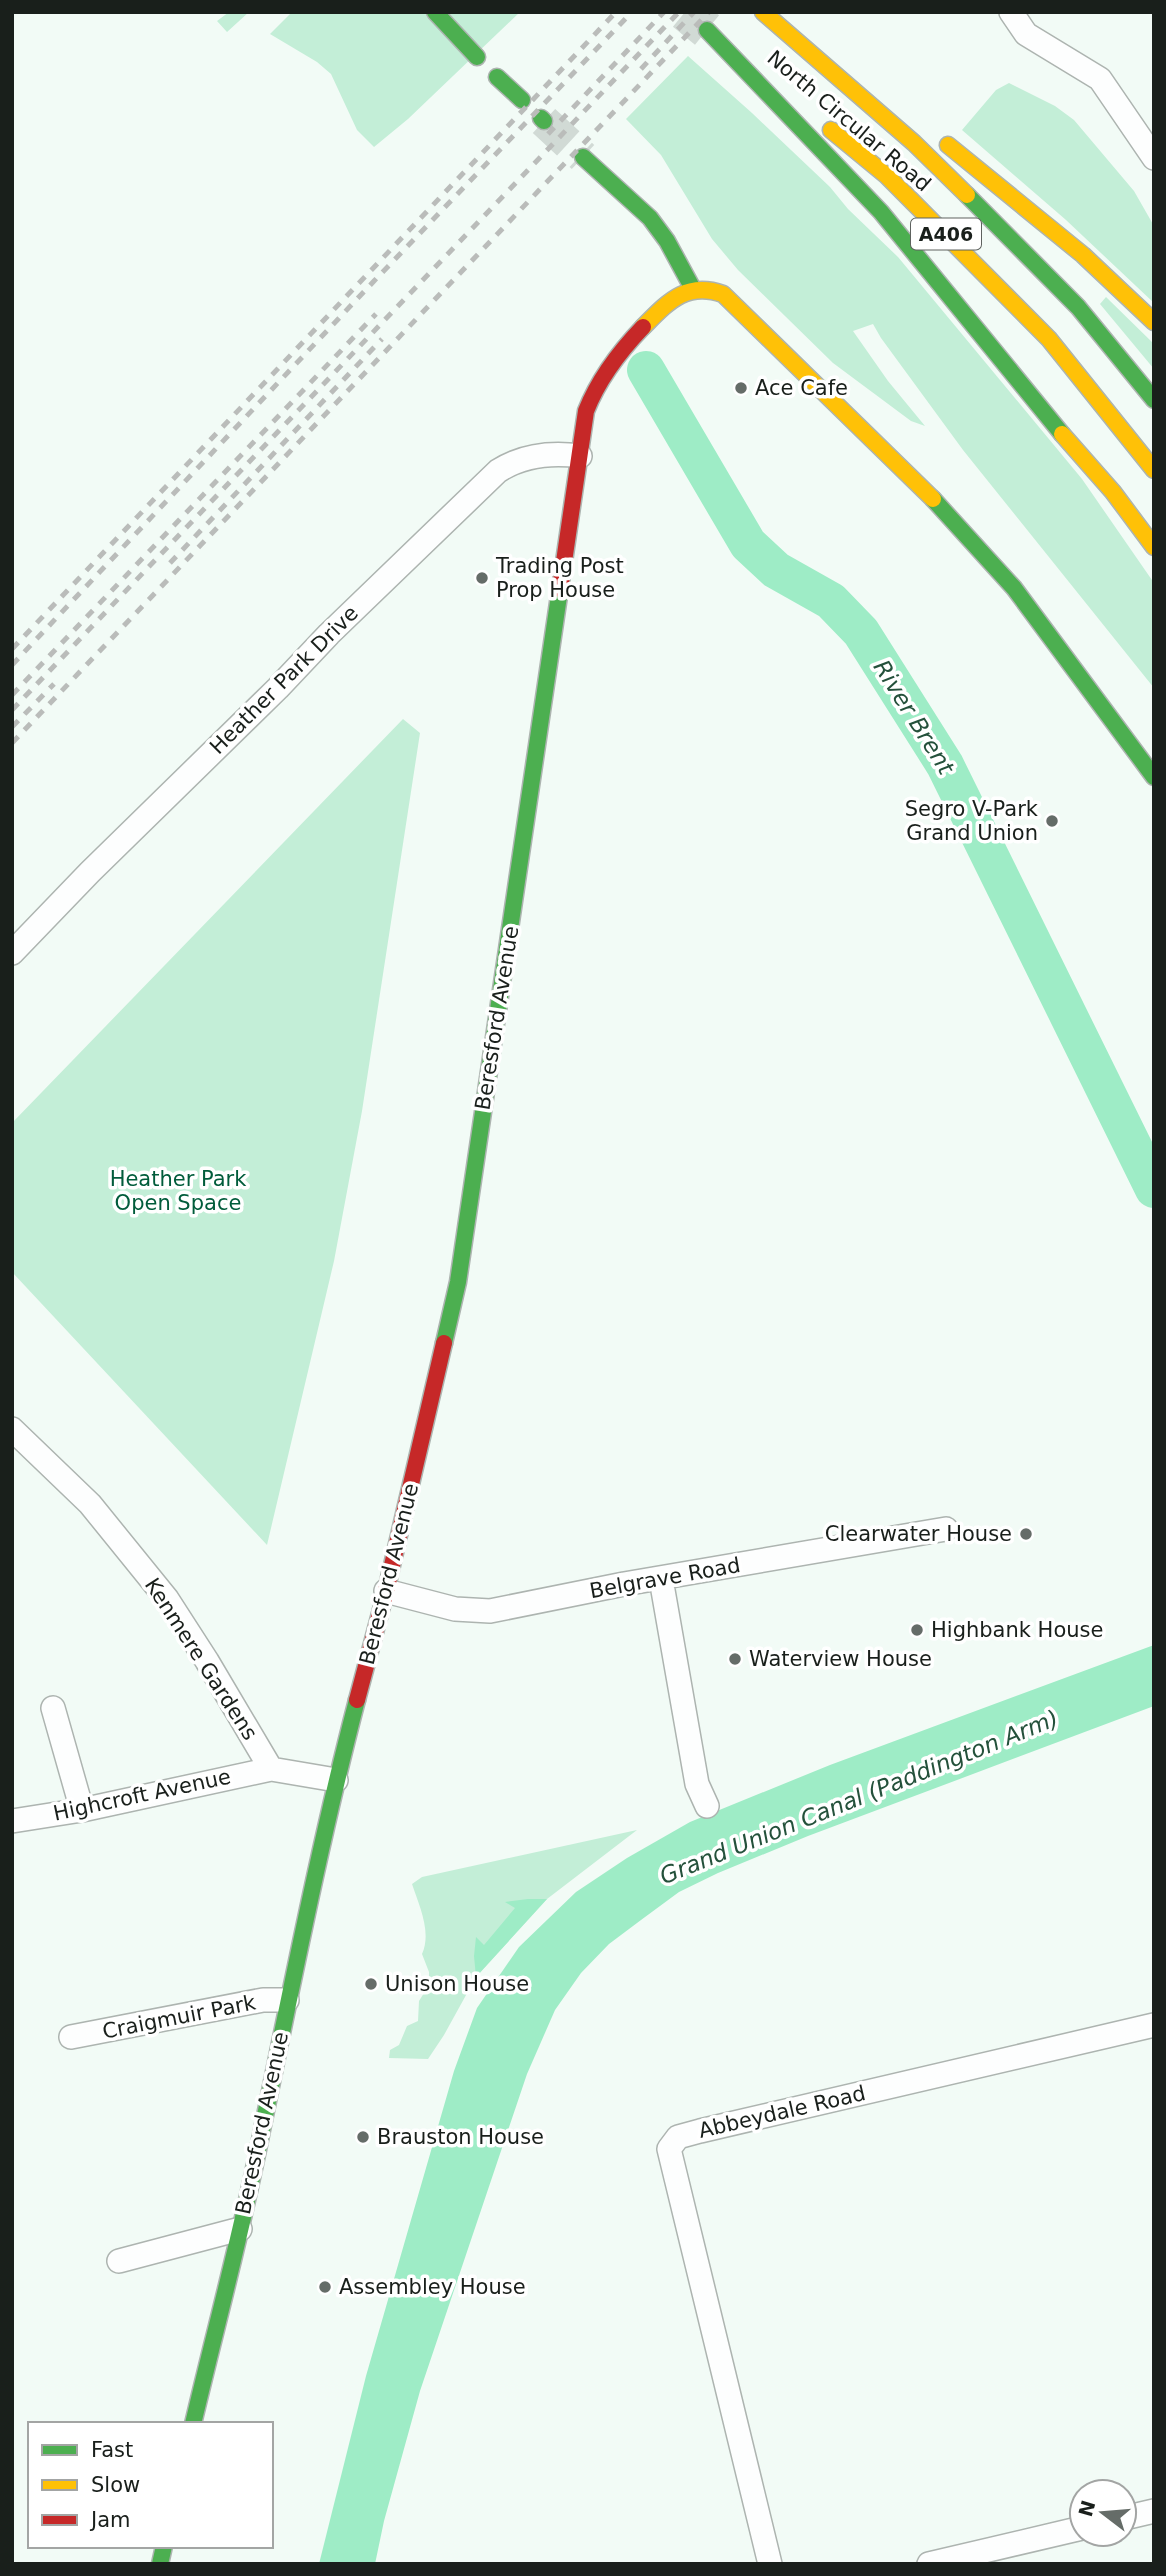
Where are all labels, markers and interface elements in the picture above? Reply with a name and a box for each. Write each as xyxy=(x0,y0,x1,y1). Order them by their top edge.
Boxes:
street label: North Circular Road xyxy=(763,46,935,196)
road number: A406 xyxy=(911,218,981,250)
place label: Ace Cafe xyxy=(755,376,848,400)
marker: Ace Cafe xyxy=(733,380,749,396)
place label: Trading Post Prop House xyxy=(495,554,624,602)
marker: Trading Post Prop House xyxy=(474,570,490,586)
street label: Heather Park Drive xyxy=(205,601,363,759)
water label: River Brent xyxy=(869,655,960,780)
place label: Segro V-Park Grand Union xyxy=(905,797,1039,845)
marker: Segro V-Park Grand Union xyxy=(1044,813,1060,829)
street label: Beresford Avenue xyxy=(471,924,523,1112)
park label: Heather Park Open Space xyxy=(110,1167,247,1215)
street label: Beresford Avenue xyxy=(355,1481,423,1667)
place label: Clearwater House xyxy=(825,1522,1012,1546)
marker: Clearwater House xyxy=(1018,1526,1034,1542)
street label: Belgrave Road xyxy=(588,1553,742,1603)
street label: Kenmere Gardens xyxy=(140,1574,262,1744)
place label: Highbank House xyxy=(931,1618,1103,1642)
marker: Highbank House xyxy=(909,1622,925,1638)
place label: Waterview House xyxy=(749,1647,932,1671)
marker: Waterview House xyxy=(727,1651,743,1667)
water label: Grand Union Canal (Paddington Arm) xyxy=(656,1705,1062,1889)
street label: Highcroft Avenue xyxy=(51,1764,233,1826)
place label: Unison House xyxy=(385,1972,529,1996)
marker: Unison House xyxy=(363,1976,379,1992)
street label: Craigmuir Park xyxy=(100,1990,258,2044)
street label: Beresford Avenue xyxy=(231,2030,293,2216)
street label: Abbeydale Road xyxy=(696,2081,868,2143)
place label: Brauston House xyxy=(377,2125,544,2149)
marker: Brauston House xyxy=(355,2129,371,2145)
place label: Assembley House xyxy=(339,2275,526,2299)
marker: Assembley House xyxy=(317,2279,333,2295)
legend xyxy=(28,2422,273,2548)
text: Fast xyxy=(91,2438,133,2462)
text: Slow xyxy=(91,2473,140,2497)
north arrow xyxy=(1068,2478,1138,2548)
text: N xyxy=(1074,2498,1099,2519)
text: Jam xyxy=(89,2508,131,2532)

